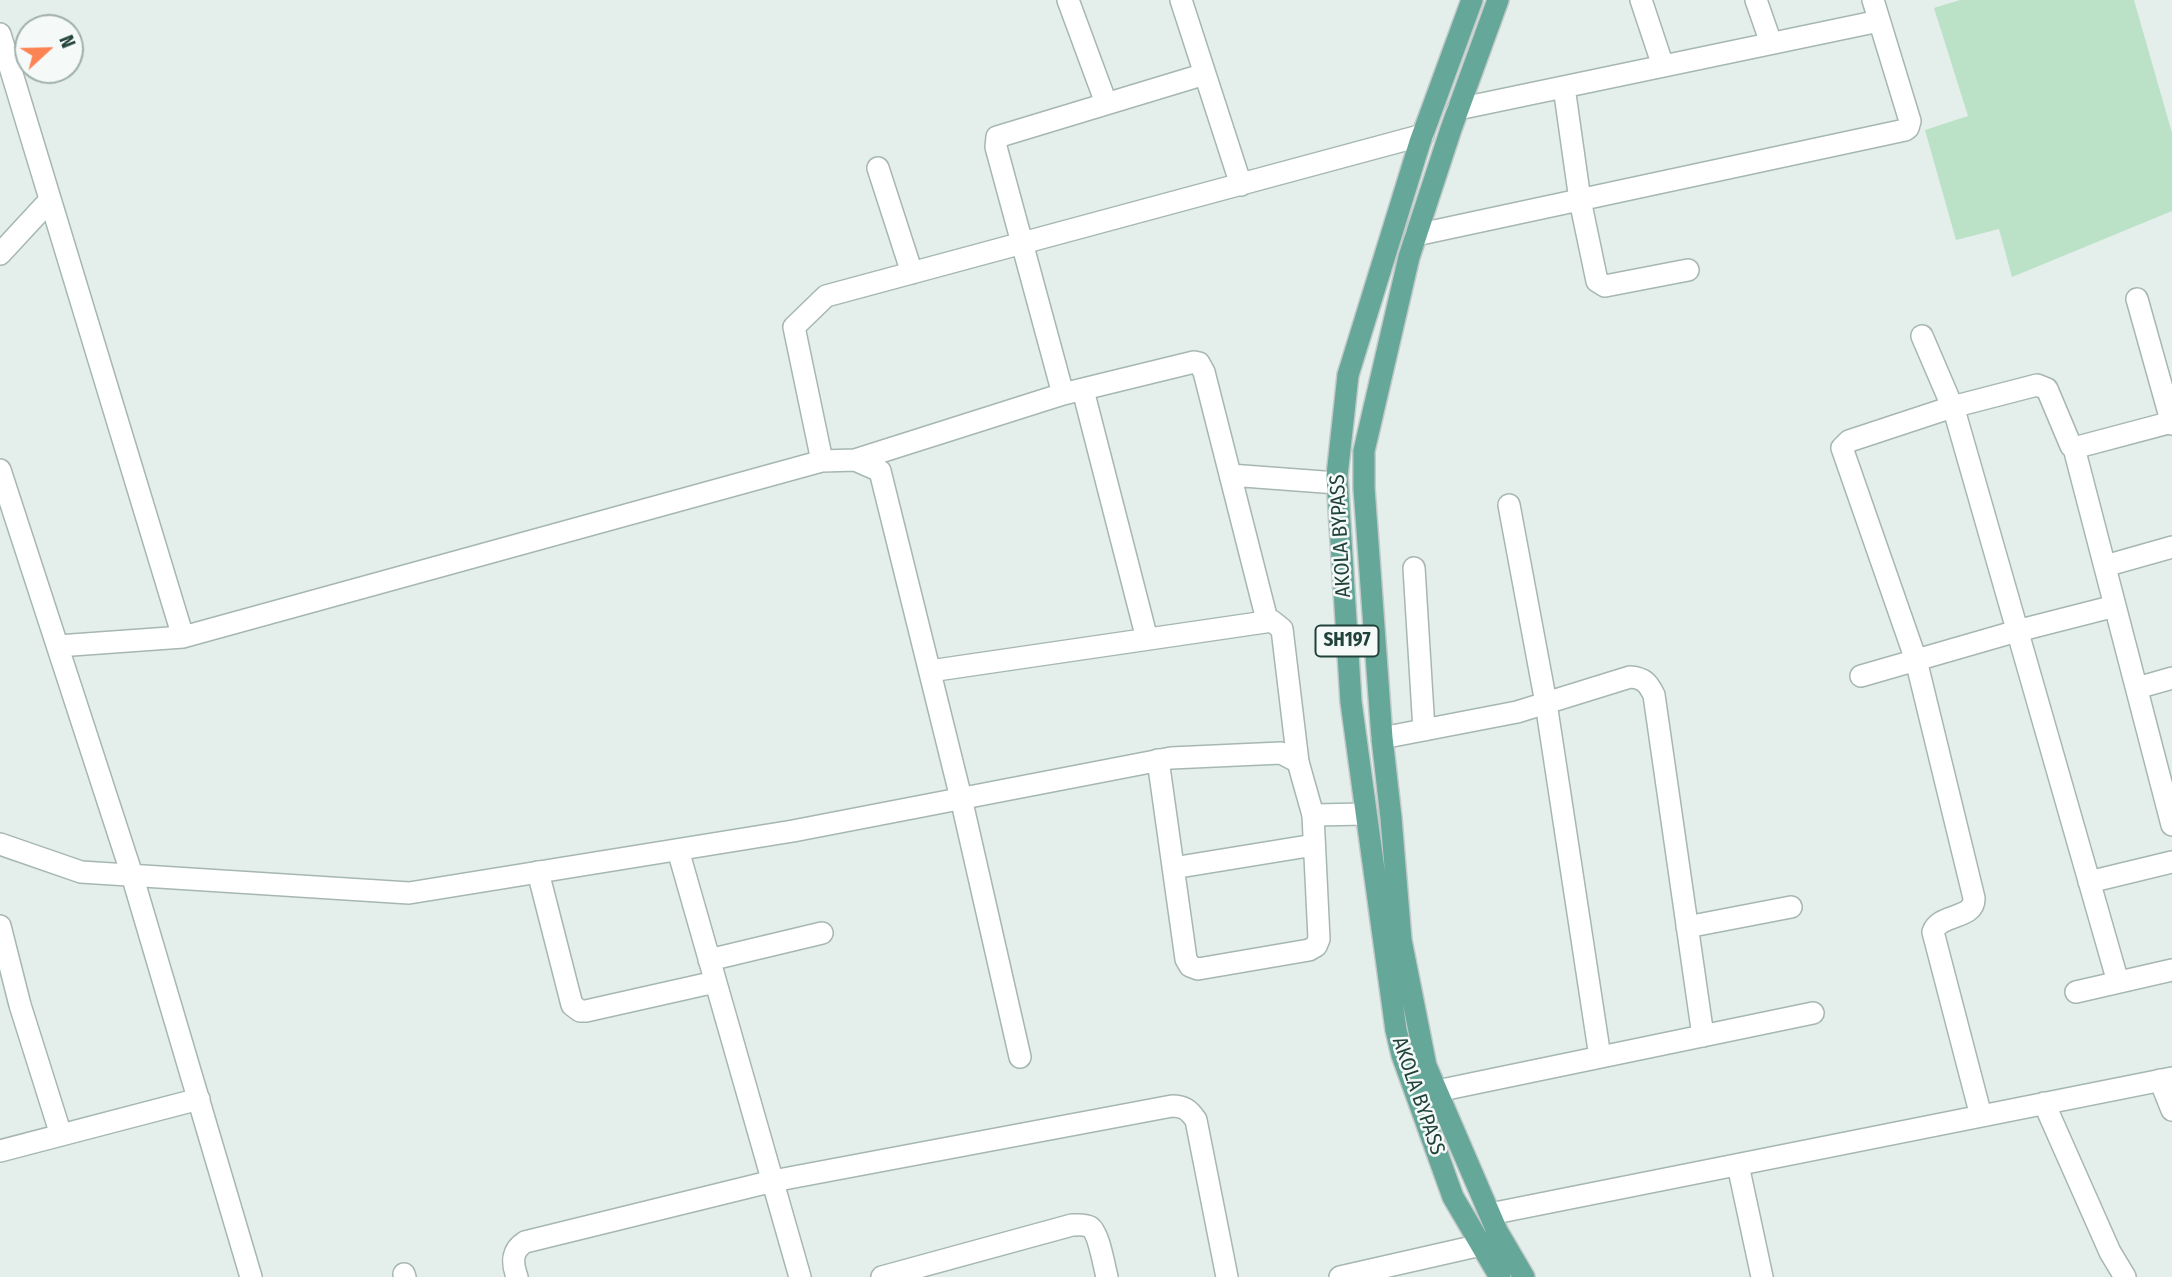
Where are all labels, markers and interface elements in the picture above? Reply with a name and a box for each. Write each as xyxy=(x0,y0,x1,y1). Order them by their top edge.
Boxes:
north arrow xyxy=(14,14,84,84)
text: N xyxy=(54,32,80,51)
street label: AKOLA BYPASS xyxy=(1325,474,1357,598)
road number: SH197 xyxy=(1316,626,1378,656)
street label: AKOLA BYPASS xyxy=(1386,1034,1450,1158)

